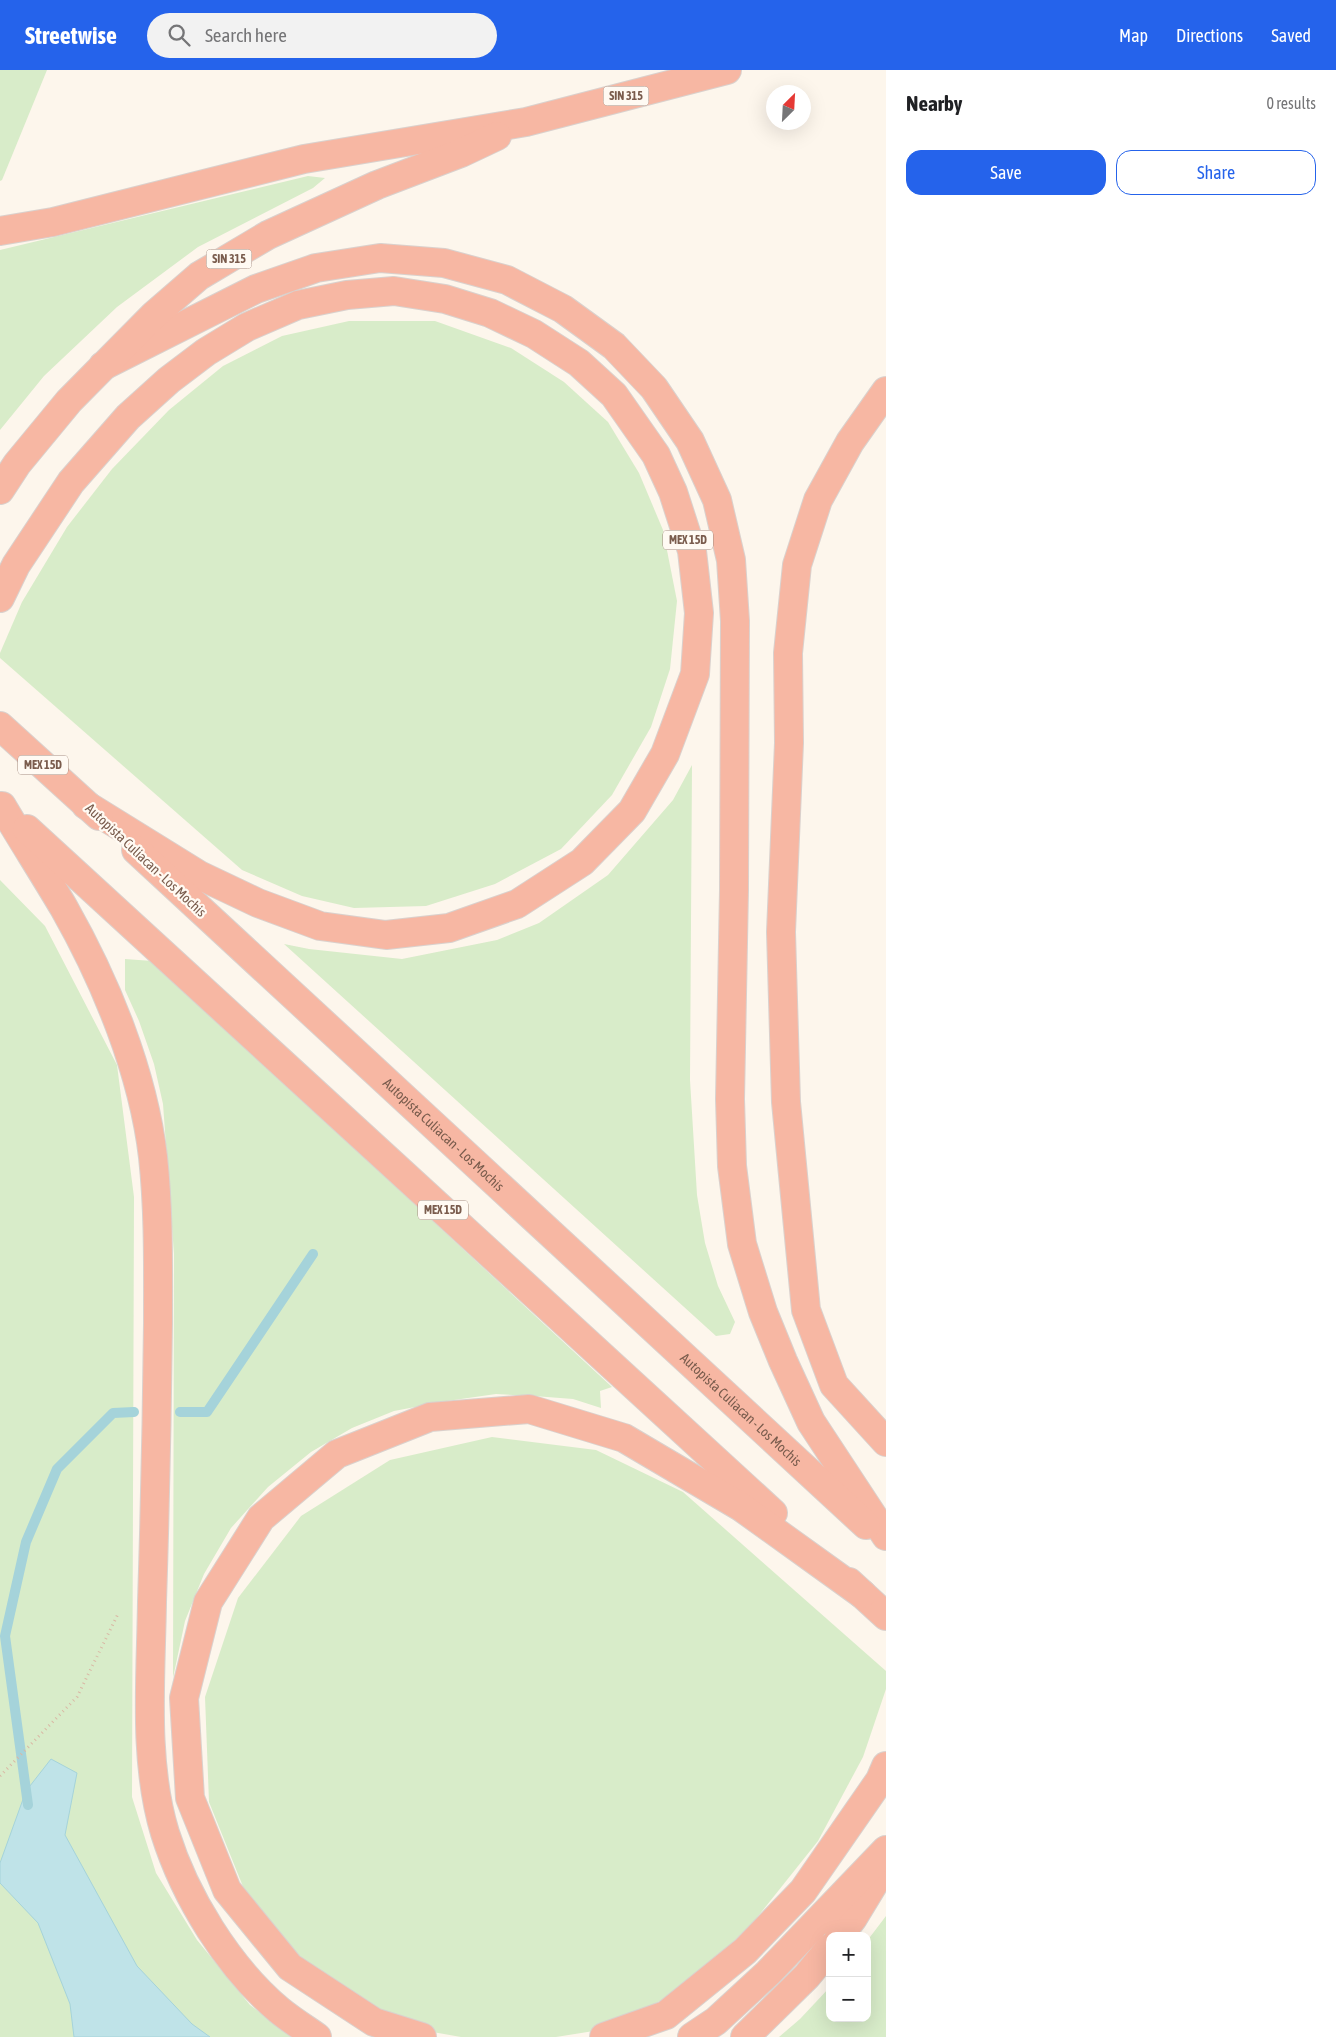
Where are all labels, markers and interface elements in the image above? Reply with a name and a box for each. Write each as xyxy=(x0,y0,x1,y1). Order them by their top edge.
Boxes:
search box xyxy=(147,13,497,58)
icon: search xyxy=(165,21,193,49)
text: Streetwise xyxy=(25,22,117,49)
text: Search here xyxy=(205,24,287,46)
text: Map xyxy=(1119,25,1148,46)
text: Directions xyxy=(1176,25,1243,46)
text: Saved xyxy=(1271,25,1311,46)
north arrow xyxy=(766,85,811,130)
road number: SIN 315 xyxy=(604,86,648,106)
text: Nearby xyxy=(906,91,962,115)
text: 0 results xyxy=(1266,94,1316,112)
button: Save xyxy=(906,150,1106,195)
button: Share xyxy=(1116,150,1316,195)
road number: SIN 315 xyxy=(206,250,252,268)
road number: MEX 15D xyxy=(663,530,713,550)
road number: MEX 15D xyxy=(18,756,68,774)
street label: Autopista Culiacan - Los Mochis xyxy=(83,800,209,920)
street label: Autopista Culiacan - Los Mochis xyxy=(380,1075,507,1194)
road number: MEX 15D xyxy=(418,1200,468,1220)
street label: Autopista Culiacan - Los Mochis xyxy=(677,1350,805,1469)
map controls xyxy=(826,1932,871,2022)
button: + xyxy=(826,1932,871,1977)
button: − xyxy=(826,1977,871,2022)

